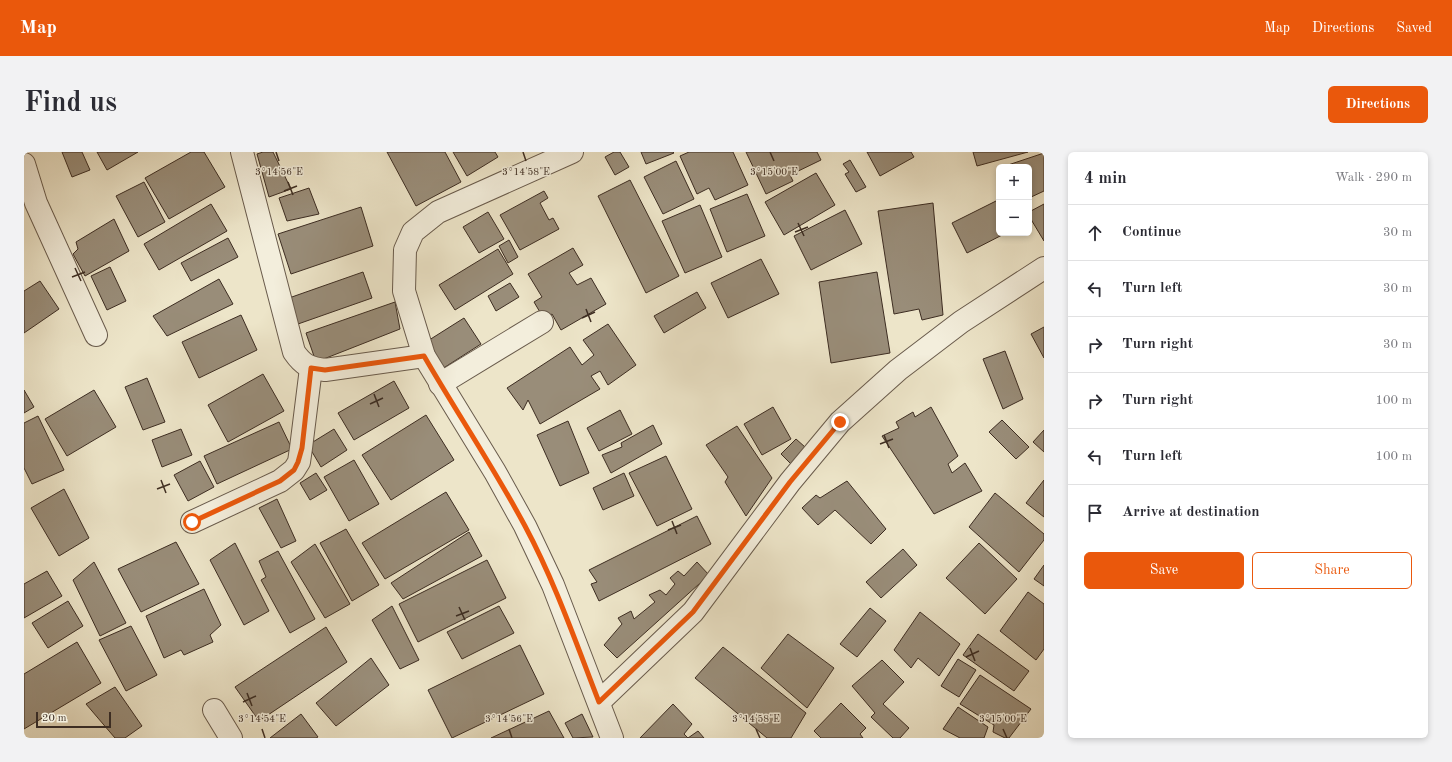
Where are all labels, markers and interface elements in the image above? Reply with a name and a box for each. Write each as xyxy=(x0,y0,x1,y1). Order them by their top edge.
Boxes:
text: Map xyxy=(20,19,57,38)
text: Map xyxy=(1264,21,1290,35)
text: Directions xyxy=(1312,21,1374,35)
text: Saved xyxy=(1396,21,1432,35)
button: Directions xyxy=(1328,86,1428,123)
text: Find us xyxy=(24,90,117,118)
map controls xyxy=(996,164,1032,236)
button: + xyxy=(996,164,1032,200)
text: 3°14'56"E xyxy=(255,167,303,177)
text: 3°14'58"E xyxy=(502,167,550,177)
text: 3°15'00"E xyxy=(750,167,798,177)
text: 4 min xyxy=(1084,170,1127,187)
text: Walk · 290 m xyxy=(1335,171,1412,184)
button: − xyxy=(996,200,1032,236)
icon: ahead xyxy=(1084,222,1106,244)
text: Continue xyxy=(1122,225,1181,240)
text: 30 m xyxy=(1383,226,1412,239)
icon: left xyxy=(1084,278,1106,300)
text: Turn left xyxy=(1122,281,1182,296)
text: 30 m xyxy=(1383,282,1412,295)
icon: right xyxy=(1084,334,1106,356)
text: Turn right xyxy=(1122,337,1193,352)
text: 30 m xyxy=(1383,338,1412,351)
icon: right xyxy=(1084,390,1106,412)
text: Turn right xyxy=(1122,393,1193,408)
text: 100 m xyxy=(1375,394,1412,407)
route end xyxy=(831,413,849,431)
icon: left xyxy=(1084,446,1106,468)
text: Turn left xyxy=(1122,449,1182,464)
text: 100 m xyxy=(1375,450,1412,463)
icon: arrive xyxy=(1084,502,1106,524)
text: Arrive at destination xyxy=(1122,505,1260,520)
route start xyxy=(183,513,201,531)
button: Save xyxy=(1084,552,1244,589)
button: Share xyxy=(1252,552,1412,589)
scale bar xyxy=(36,710,111,729)
text: 20 m xyxy=(42,713,67,724)
text: 3°14'54"E xyxy=(238,714,286,724)
text: 3°14'56"E xyxy=(485,714,533,724)
text: 3°14'58"E xyxy=(732,714,780,724)
text: 3°15'00"E xyxy=(979,714,1027,724)

